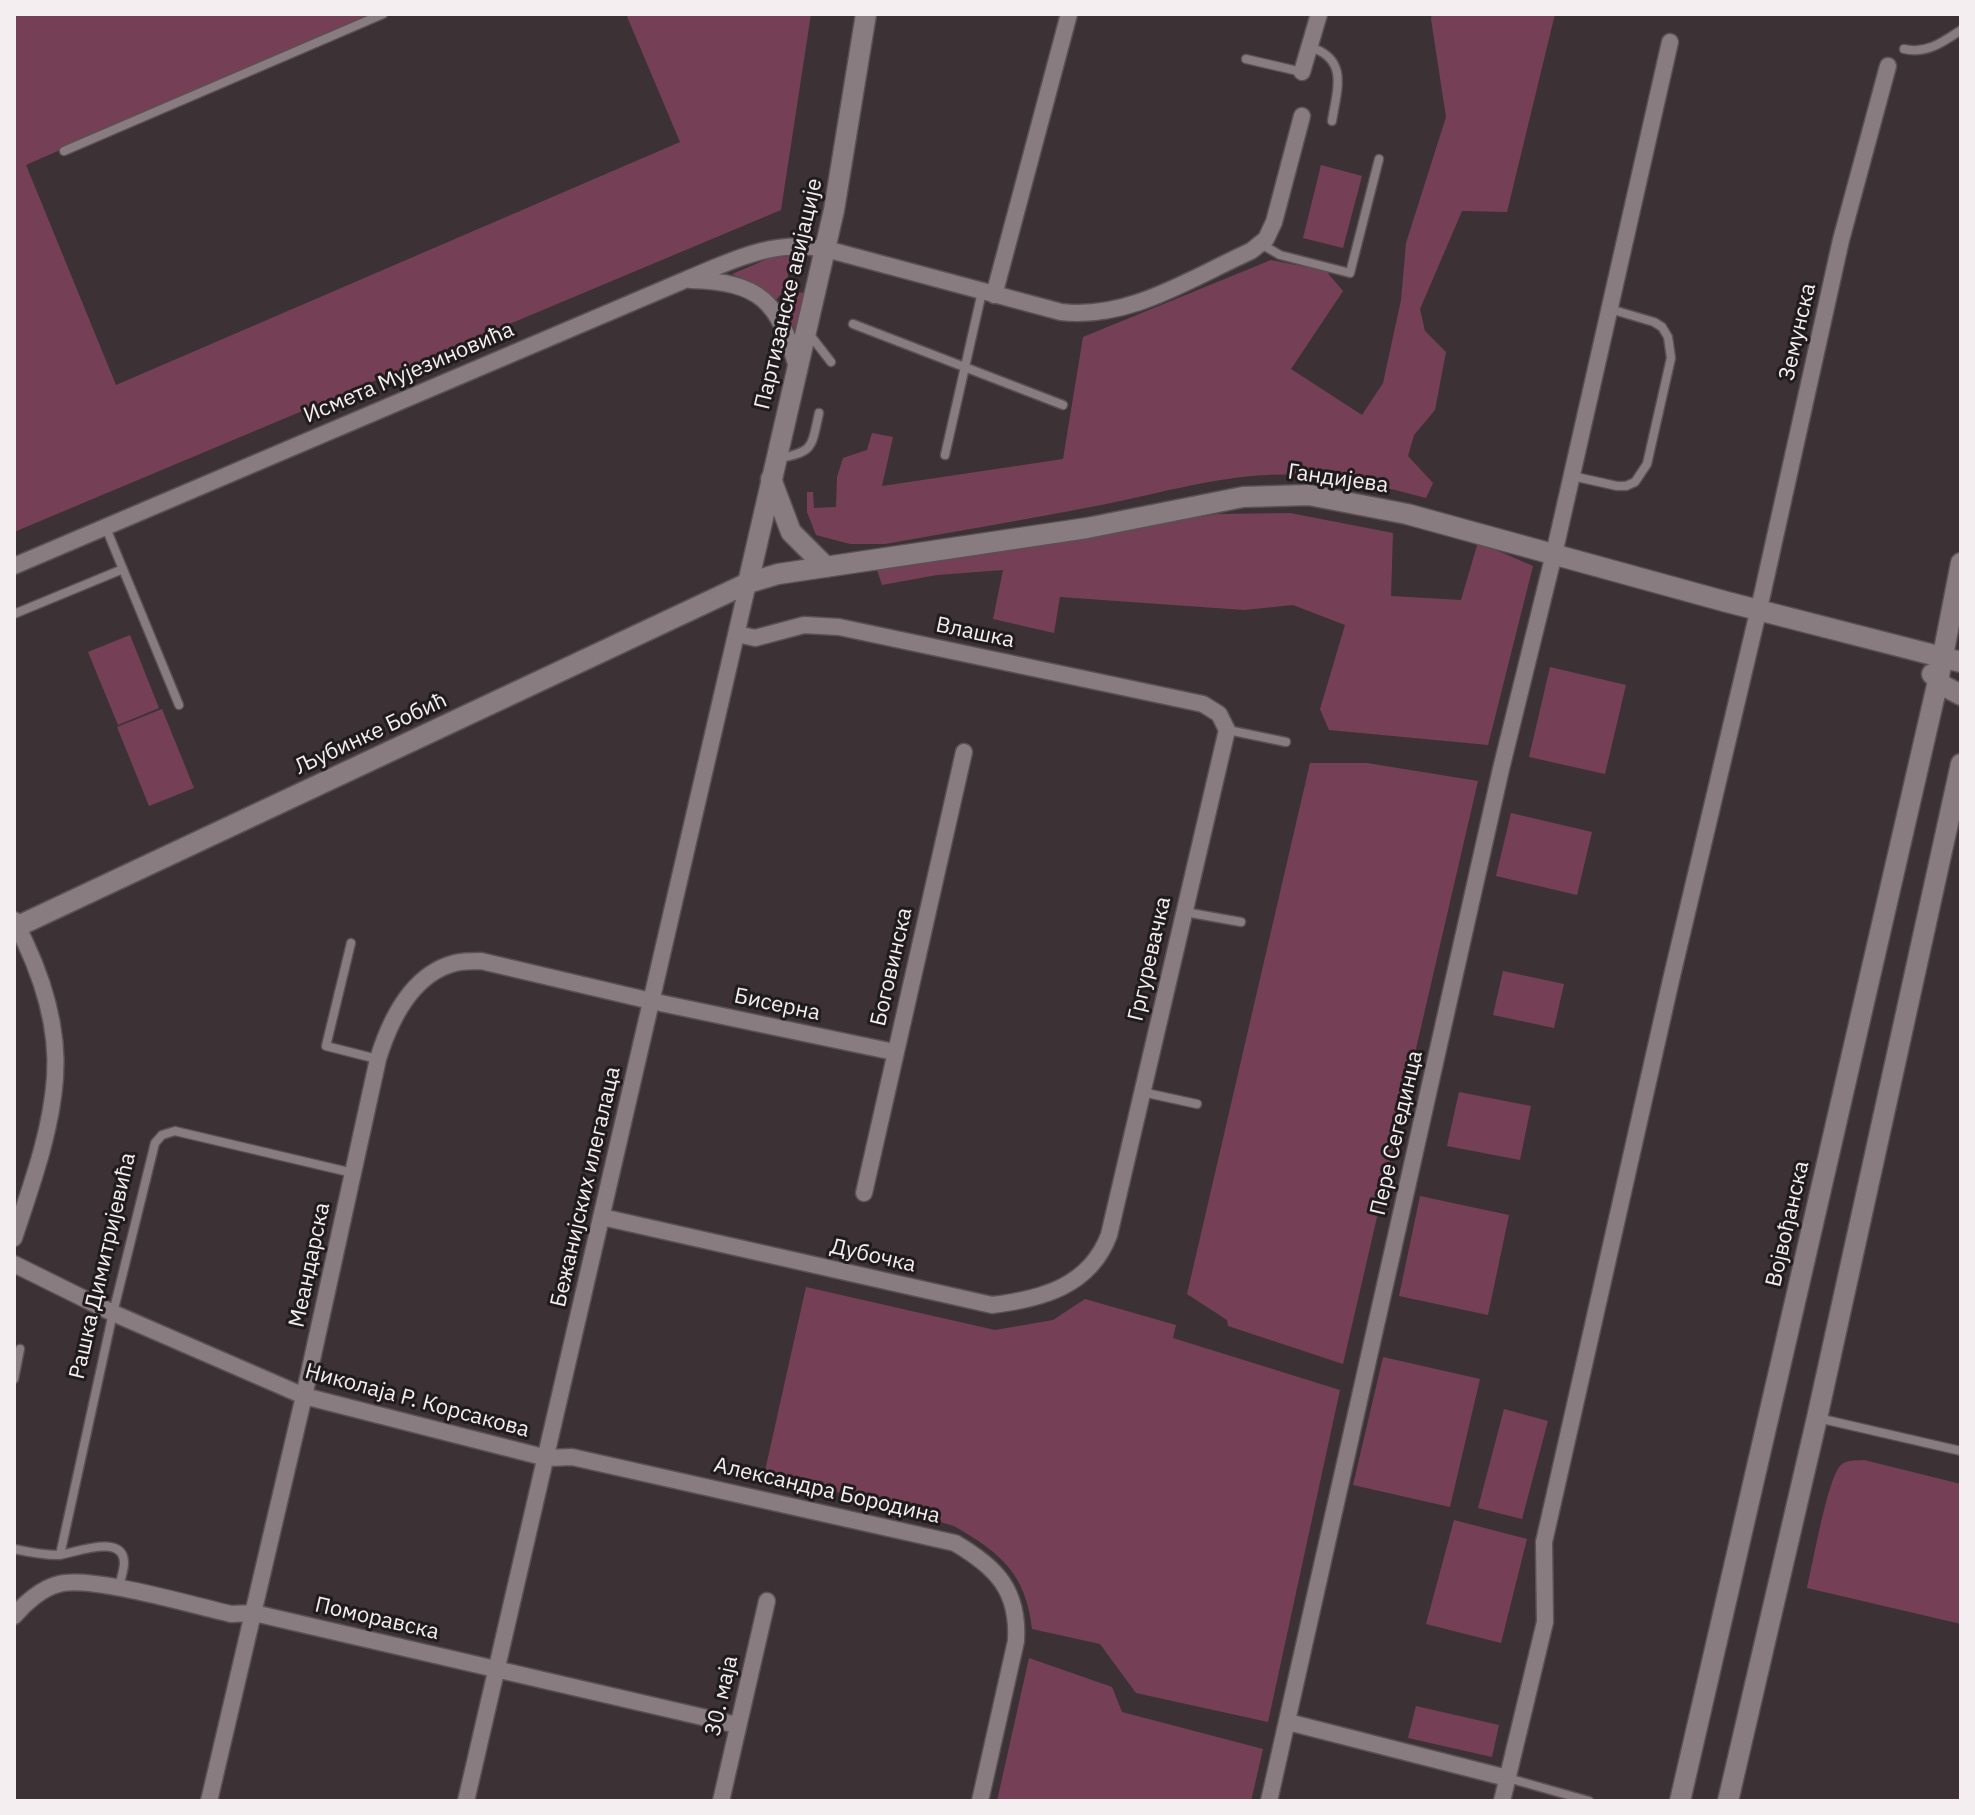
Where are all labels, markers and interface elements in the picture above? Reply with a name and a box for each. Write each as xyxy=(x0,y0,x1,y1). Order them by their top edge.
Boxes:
street label: Партизанске авијације xyxy=(750,176,828,412)
street label: Земунска xyxy=(1774,281,1822,383)
street label: Исмета Мујезиновића xyxy=(300,317,518,429)
street label: Гандијева xyxy=(1286,459,1390,499)
street label: Влашка xyxy=(933,612,1017,654)
street label: Љубинке Бобић xyxy=(291,687,451,781)
street label: Гргуревачка xyxy=(1123,894,1177,1024)
street label: Боговинска xyxy=(866,905,918,1029)
street label: Бисерна xyxy=(732,983,822,1027)
street label: Пере Сегединца xyxy=(1365,1048,1429,1218)
street label: Бежанијских илегалаца xyxy=(545,1064,627,1310)
street label: Рашка Димитријевића xyxy=(64,1150,142,1382)
street label: Војвођанска xyxy=(1761,1158,1815,1290)
street label: Меандарска xyxy=(284,1200,336,1330)
street label: Дубочка xyxy=(828,1233,918,1279)
street label: Николаја Р. Корсакова xyxy=(302,1358,532,1444)
street label: Александра Бородина xyxy=(711,1452,943,1530)
street label: Поморавска xyxy=(312,1592,442,1646)
street label: 30. маја xyxy=(700,1653,744,1739)

